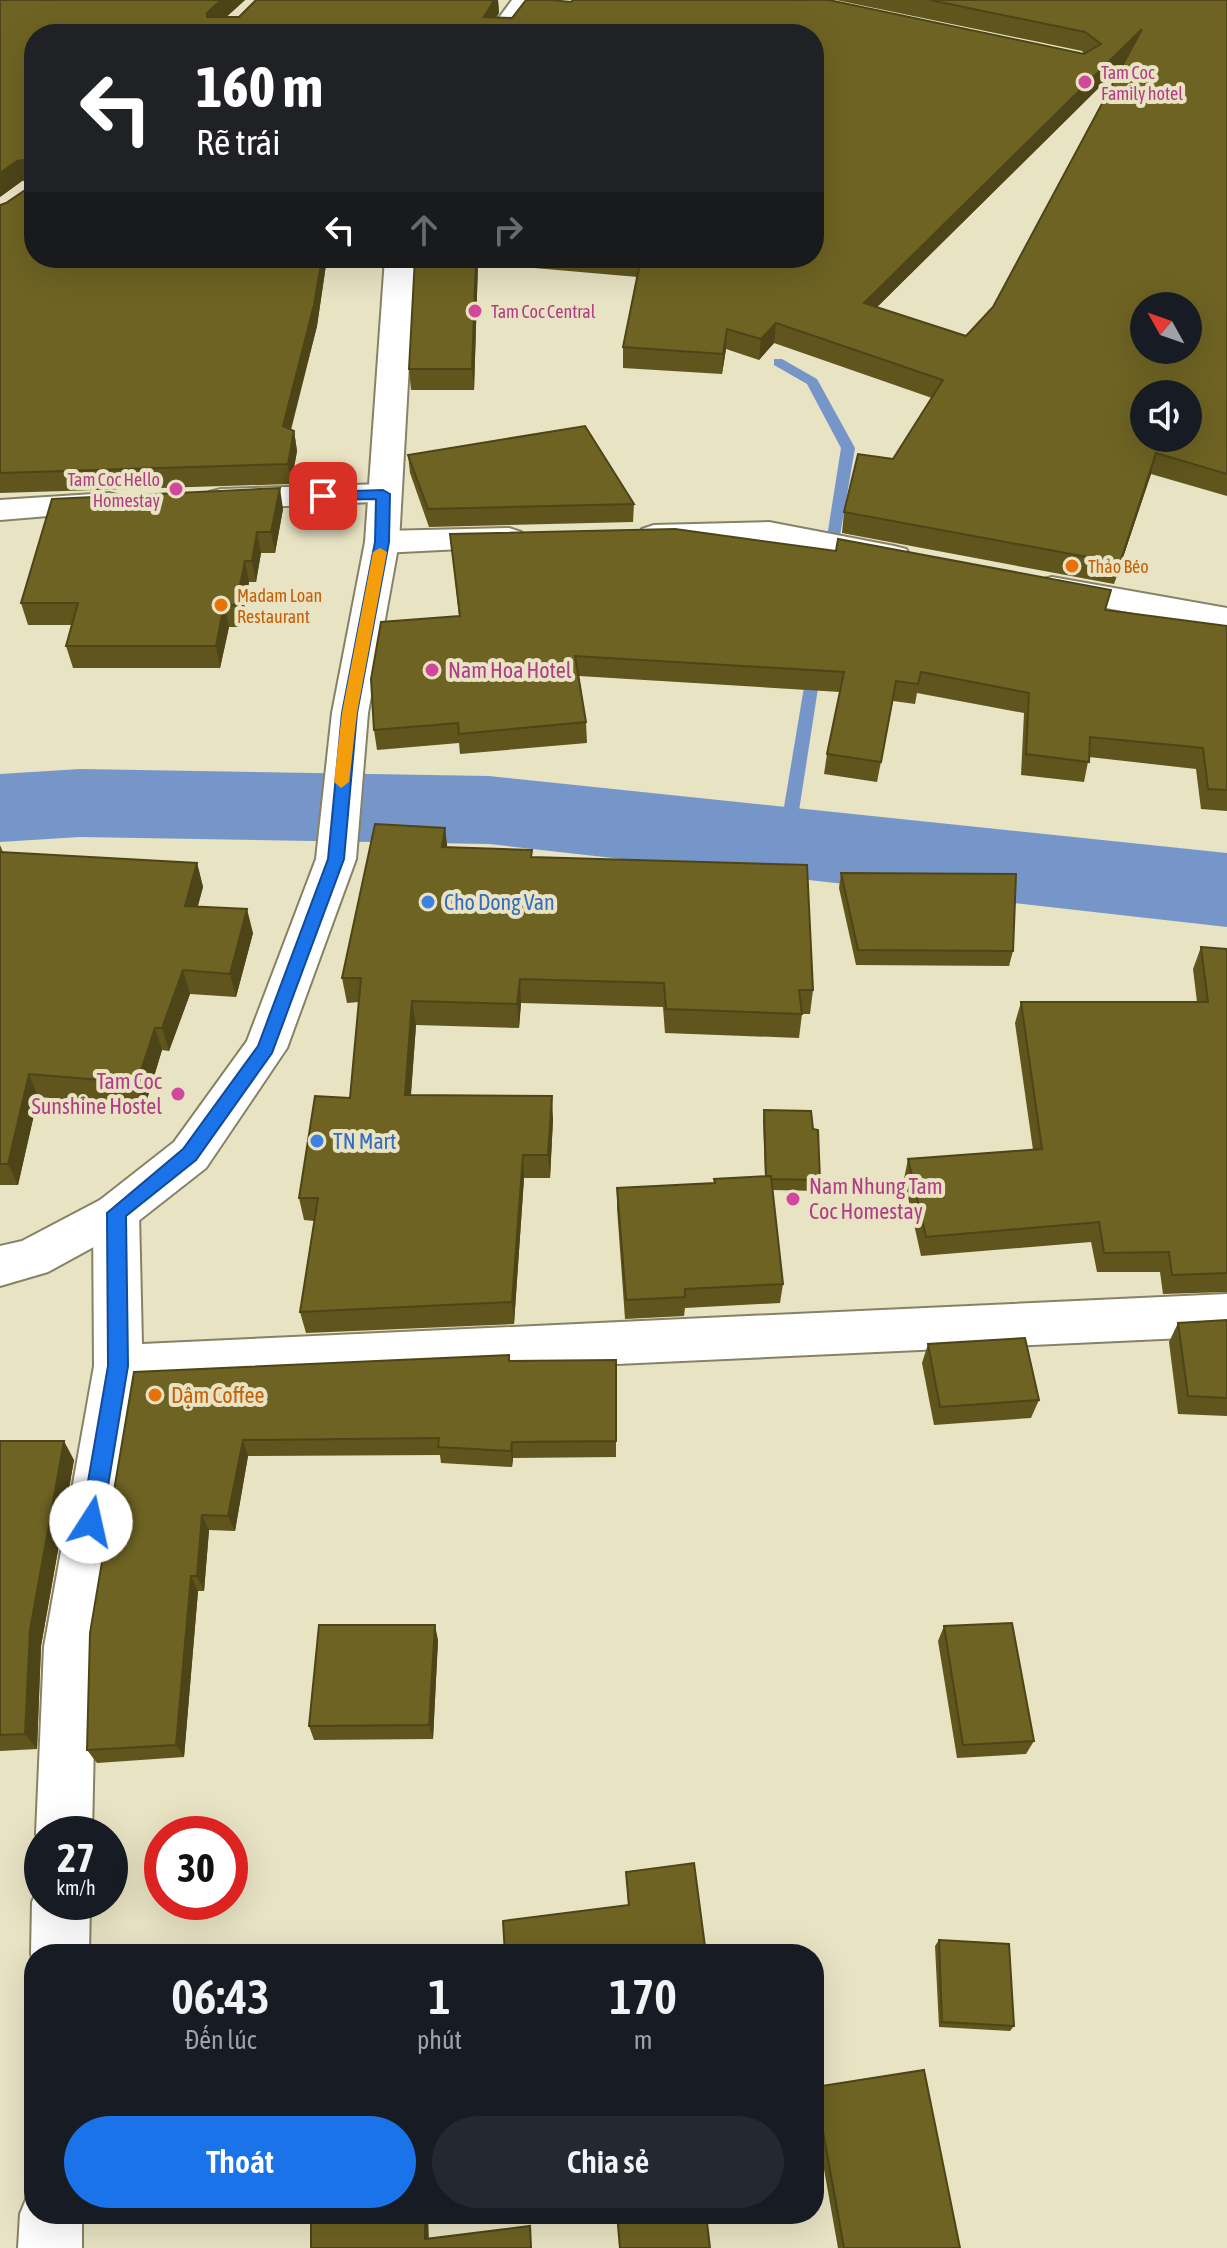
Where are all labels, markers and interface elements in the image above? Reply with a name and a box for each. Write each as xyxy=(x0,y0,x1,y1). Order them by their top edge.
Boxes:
text: 160 m xyxy=(196,55,323,119)
icon: left xyxy=(64,56,168,160)
place label: Tam Coc Family hotel xyxy=(1101,62,1183,104)
marker: Tam Coc Family hotel xyxy=(1076,73,1094,91)
text: Rẽ trái xyxy=(196,121,281,163)
icon: left xyxy=(318,208,362,252)
icon: ahead xyxy=(402,208,446,252)
icon: right xyxy=(486,208,530,252)
north arrow xyxy=(1130,292,1202,364)
map controls xyxy=(1130,292,1202,452)
place label: Tam Coc Central xyxy=(491,301,596,322)
marker: Tam Coc Central xyxy=(466,302,484,320)
button: sound xyxy=(1130,380,1202,452)
pin xyxy=(289,462,357,530)
place label: Tam Coc Hello Homestay xyxy=(67,469,160,511)
icon: arrive xyxy=(301,474,345,518)
marker: Tam Coc Hello Homestay xyxy=(167,480,185,498)
place label: Thảo Béo xyxy=(1088,556,1149,577)
marker: Thảo Béo xyxy=(1063,557,1081,575)
place label: Madam Loan Restaurant xyxy=(237,585,322,627)
marker: Madam Loan Restaurant xyxy=(212,596,230,614)
place label: Nam Hoa Hotel xyxy=(448,657,572,683)
marker: Nam Hoa Hotel xyxy=(423,661,441,679)
place label: Cho Dong Van xyxy=(444,889,555,915)
marker: Cho Dong Van xyxy=(419,893,437,911)
place label: Tam Coc Sunshine Hostel xyxy=(31,1068,163,1119)
marker: Tam Coc Sunshine Hostel xyxy=(169,1085,187,1103)
place label: TN Mart xyxy=(333,1128,396,1154)
marker: TN Mart xyxy=(308,1132,326,1150)
place label: Nam Nhung Tam Coc Homestay xyxy=(809,1173,943,1224)
marker: Nam Nhung Tam Coc Homestay xyxy=(784,1190,802,1208)
place label: Dậm Coffee xyxy=(171,1382,264,1408)
marker: Dậm Coffee xyxy=(146,1386,164,1404)
position arrow xyxy=(49,1480,133,1564)
speed limit sign: 30 xyxy=(144,1816,248,1920)
text: 27 xyxy=(57,1835,95,1880)
text: km/h xyxy=(56,1876,96,1899)
text: 06:43 xyxy=(171,1969,270,2024)
text: 1 xyxy=(428,1969,451,2024)
text: 170 xyxy=(609,1969,677,2024)
text: Đến lúc xyxy=(185,2025,256,2055)
text: phút xyxy=(417,2025,462,2055)
text: m xyxy=(634,2025,652,2055)
button: Thoát xyxy=(64,2116,416,2208)
button: Chia sẻ xyxy=(432,2116,784,2208)

